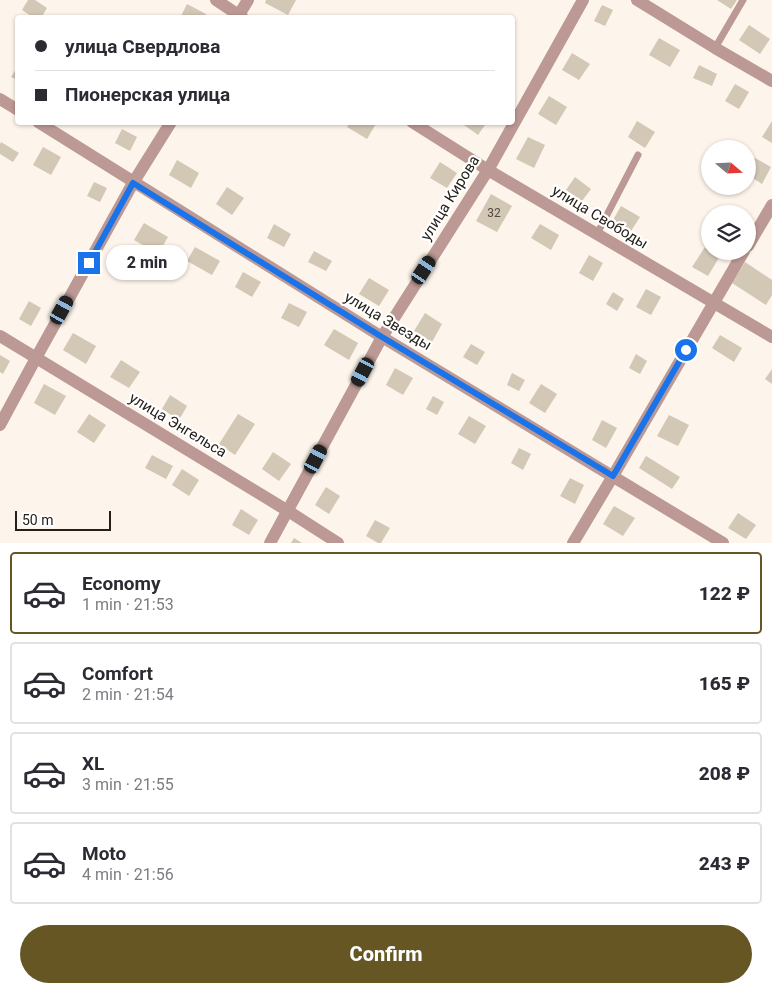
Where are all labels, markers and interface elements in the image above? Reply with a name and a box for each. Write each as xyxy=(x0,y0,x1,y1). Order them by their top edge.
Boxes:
text: улица Свердлова xyxy=(65,35,221,58)
text: Пионерская улица xyxy=(65,83,230,106)
north arrow xyxy=(701,140,756,195)
map controls xyxy=(701,140,756,260)
street label: улица Кирова xyxy=(417,152,483,244)
street label: улица Свободы xyxy=(549,181,651,253)
button: layers xyxy=(701,205,756,260)
house number: 32 xyxy=(487,206,501,220)
callout: 2 min xyxy=(106,246,189,280)
route end xyxy=(78,252,100,274)
text: 2 min xyxy=(127,253,167,272)
car xyxy=(409,253,438,287)
street label: улица Звезды xyxy=(341,288,435,354)
car xyxy=(48,293,75,327)
route start xyxy=(675,339,697,361)
car xyxy=(349,355,376,389)
street label: улица Энгельса xyxy=(126,389,230,461)
car xyxy=(302,442,329,476)
scale bar xyxy=(15,508,111,531)
text: 50 m xyxy=(22,512,54,528)
icon: car xyxy=(22,571,67,616)
text: Economy xyxy=(82,572,161,595)
text: 122 ₽ xyxy=(699,582,750,605)
text: 1 min · 21:53 xyxy=(82,595,174,614)
icon: car xyxy=(22,661,67,706)
text: Comfort xyxy=(82,662,153,685)
text: 165 ₽ xyxy=(699,672,750,695)
text: 2 min · 21:54 xyxy=(82,685,174,704)
icon: car xyxy=(22,751,67,796)
text: XL xyxy=(82,752,104,775)
text: 208 ₽ xyxy=(699,762,750,785)
text: 3 min · 21:55 xyxy=(82,775,174,794)
icon: car xyxy=(22,841,67,886)
text: Moto xyxy=(82,842,126,865)
text: 243 ₽ xyxy=(699,852,750,875)
text: 4 min · 21:56 xyxy=(82,865,174,884)
button: Confirm xyxy=(20,925,752,983)

